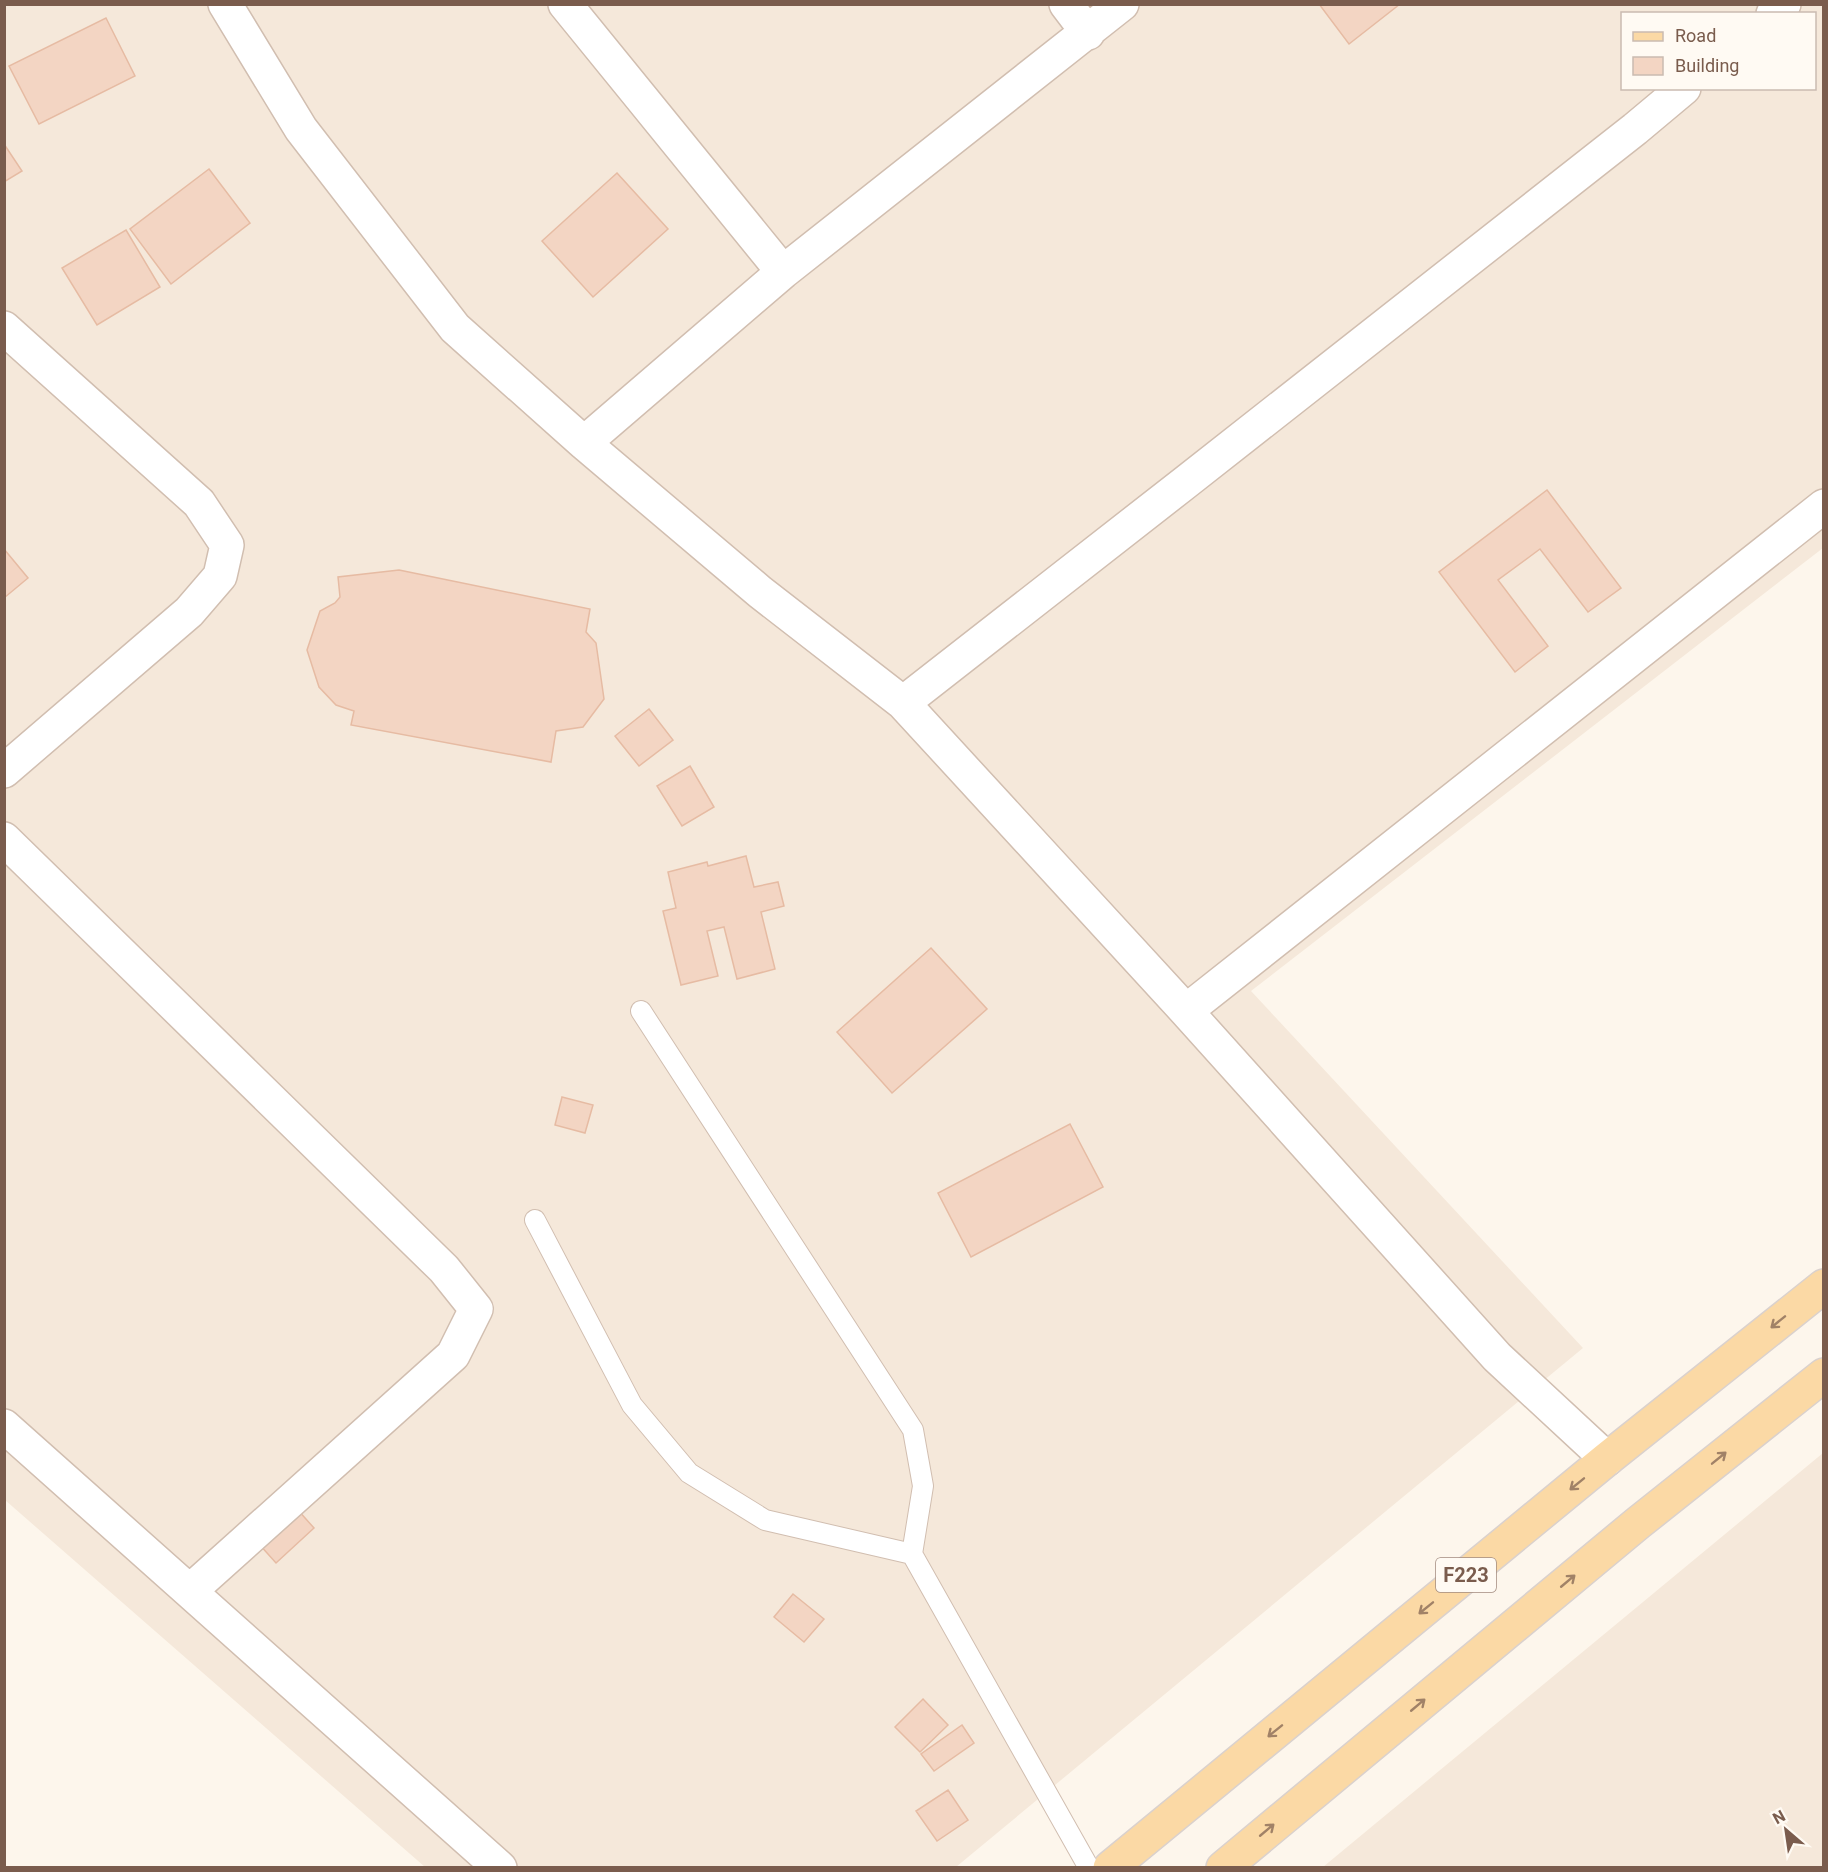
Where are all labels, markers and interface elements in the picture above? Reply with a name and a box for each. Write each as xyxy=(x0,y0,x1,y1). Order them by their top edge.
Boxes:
legend xyxy=(1621,12,1816,90)
text: Road xyxy=(1675,25,1716,46)
text: Building xyxy=(1675,55,1739,76)
one-way arrow xyxy=(1770,1316,1786,1329)
one-way arrow xyxy=(1711,1452,1727,1465)
one-way arrow xyxy=(1569,1477,1585,1490)
road number: F223 xyxy=(1436,1558,1496,1592)
one-way arrow xyxy=(1560,1575,1576,1588)
one-way arrow xyxy=(1418,1601,1434,1614)
one-way arrow xyxy=(1410,1699,1426,1712)
one-way arrow xyxy=(1268,1725,1284,1738)
north arrow xyxy=(1756,1800,1816,1860)
text: N xyxy=(1769,1806,1789,1828)
one-way arrow xyxy=(1259,1823,1275,1836)

